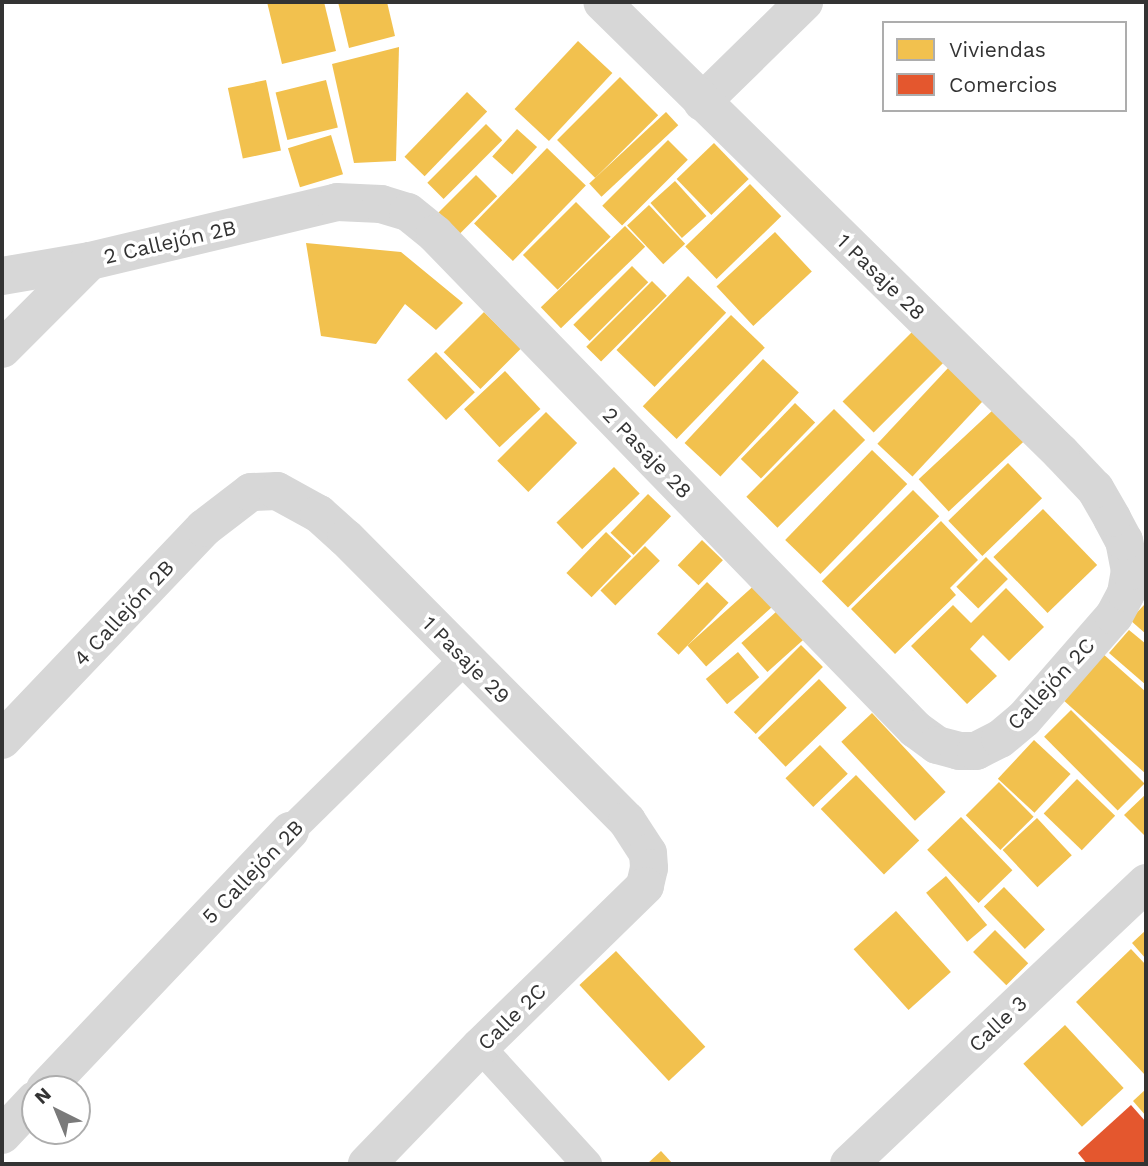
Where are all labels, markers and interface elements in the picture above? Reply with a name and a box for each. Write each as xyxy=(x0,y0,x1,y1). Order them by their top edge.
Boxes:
legend xyxy=(882,21,1127,112)
text: Viviendas xyxy=(949,37,1046,62)
text: Comercios xyxy=(949,72,1057,97)
street label: 2 Callejón 2B xyxy=(101,215,239,269)
street label: 1 Pasaje 28 xyxy=(832,229,930,325)
street label: 2 Pasaje 28 xyxy=(597,402,697,504)
street label: 4 Callejón 2B xyxy=(69,555,179,671)
street label: 1 Pasaje 29 xyxy=(417,611,515,709)
street label: Callejón 2C xyxy=(1002,633,1100,735)
street label: 5 Callejón 2B xyxy=(197,815,309,929)
street label: Calle 2C xyxy=(473,978,551,1056)
street label: Calle 3 xyxy=(964,991,1032,1057)
north arrow xyxy=(21,1075,91,1145)
text: N xyxy=(30,1083,56,1109)

